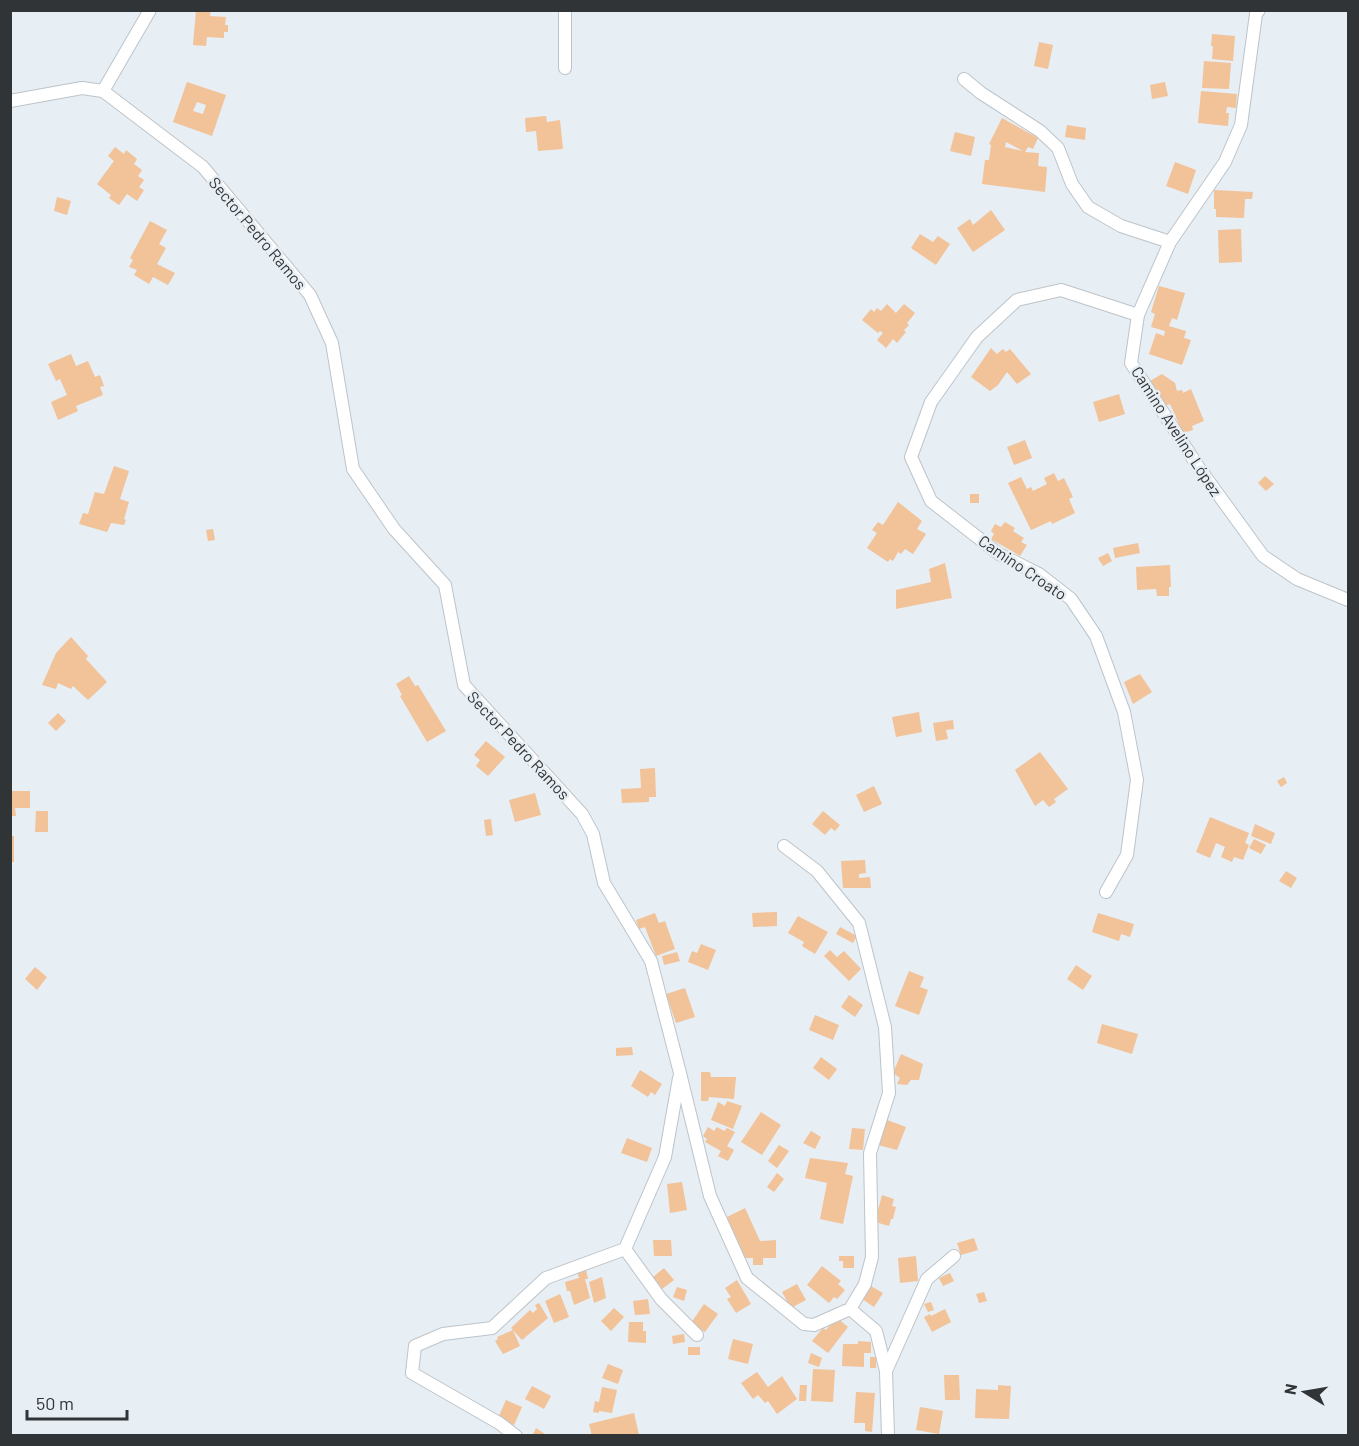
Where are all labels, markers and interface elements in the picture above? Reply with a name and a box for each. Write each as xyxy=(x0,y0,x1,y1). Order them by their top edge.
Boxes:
street label: Sector Pedro Ramos xyxy=(205,173,311,293)
street label: Camino Avelino López xyxy=(1128,363,1226,499)
street label: Camino Croato xyxy=(975,531,1071,603)
street label: Sector Pedro Ramos xyxy=(464,687,574,803)
north arrow xyxy=(1275,1362,1335,1422)
text: N xyxy=(1279,1382,1300,1396)
scale bar xyxy=(27,1383,128,1421)
text: 50 m xyxy=(36,1392,74,1414)

